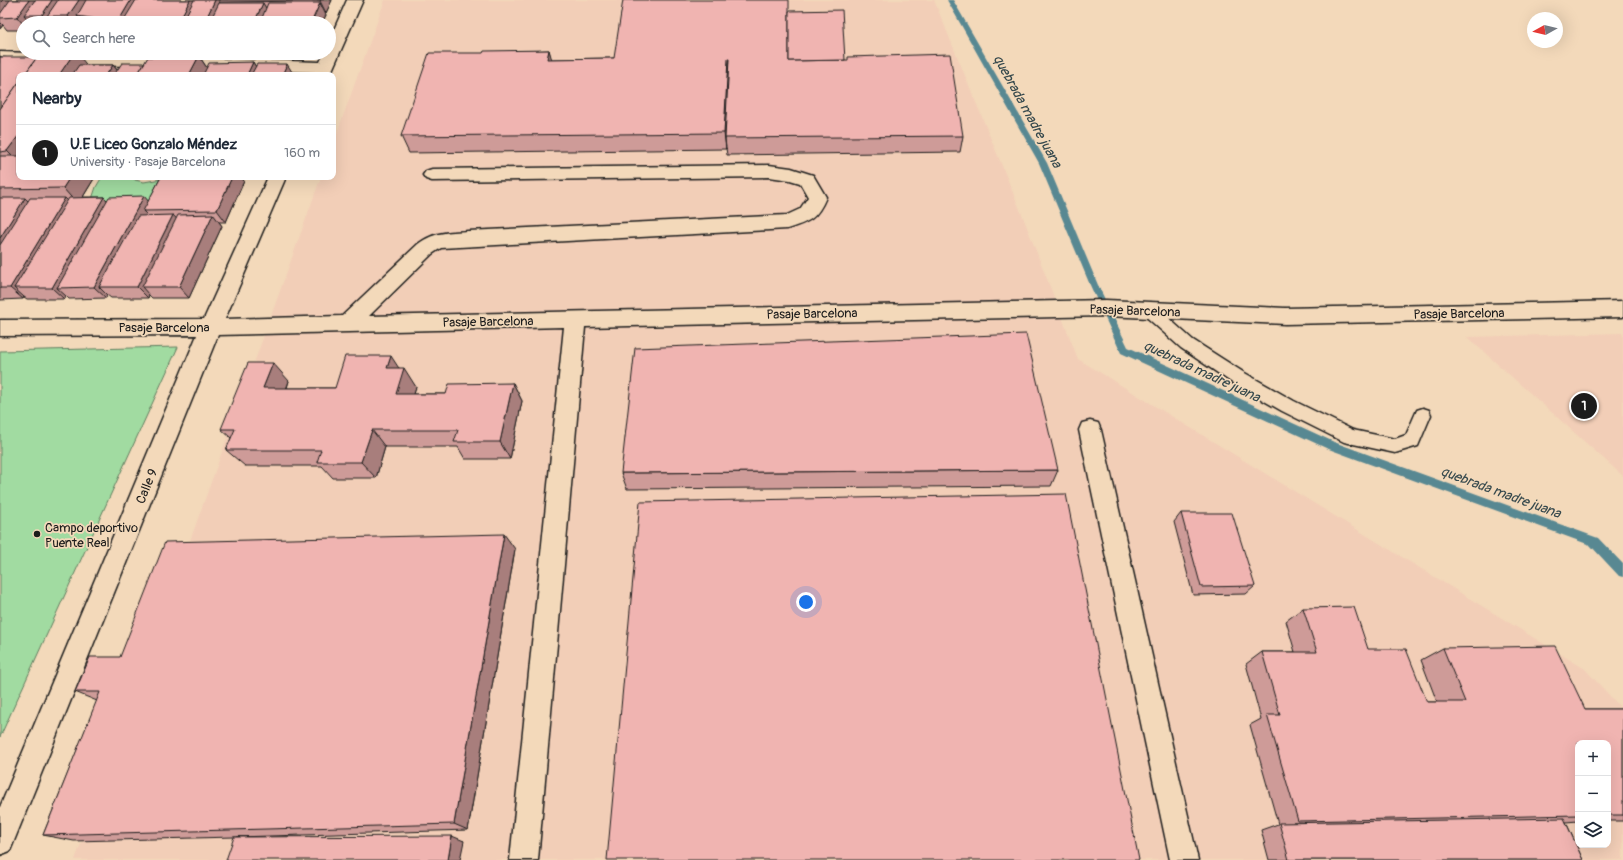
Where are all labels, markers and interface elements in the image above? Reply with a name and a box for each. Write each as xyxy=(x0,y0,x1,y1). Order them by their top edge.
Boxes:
north arrow xyxy=(1527,12,1563,48)
search box xyxy=(16,16,336,60)
icon: search xyxy=(30,27,52,49)
text: Search here xyxy=(62,29,135,48)
water label: quebrada madre juana xyxy=(990,52,1066,172)
text: Nearby xyxy=(32,88,81,109)
text: U.E Liceo Gonzalo Méndez xyxy=(70,135,237,154)
text: 1 xyxy=(42,145,48,161)
text: 160 m xyxy=(284,145,320,161)
text: University · Pasaje Barcelona xyxy=(70,154,226,170)
street label: Pasaje Barcelona xyxy=(1089,301,1181,321)
street label: Pasaje Barcelona xyxy=(766,305,858,323)
street label: Pasaje Barcelona xyxy=(1413,305,1505,323)
street label: Pasaje Barcelona xyxy=(442,313,534,331)
street label: Pasaje Barcelona xyxy=(118,320,210,336)
water label: quebrada madre juana xyxy=(1141,337,1264,406)
pin: 1 xyxy=(1571,391,1597,421)
water label: quebrada madre juana xyxy=(1439,463,1564,523)
street label: Calle 9 xyxy=(133,466,161,506)
place label: Campo deportivo Puente Real xyxy=(45,520,138,551)
marker: Campo deportivo Puente Real xyxy=(32,529,42,539)
your location xyxy=(796,592,816,612)
map controls xyxy=(1575,740,1611,848)
button: + xyxy=(1575,740,1611,776)
button: − xyxy=(1575,776,1611,812)
button: layers xyxy=(1575,812,1611,848)

